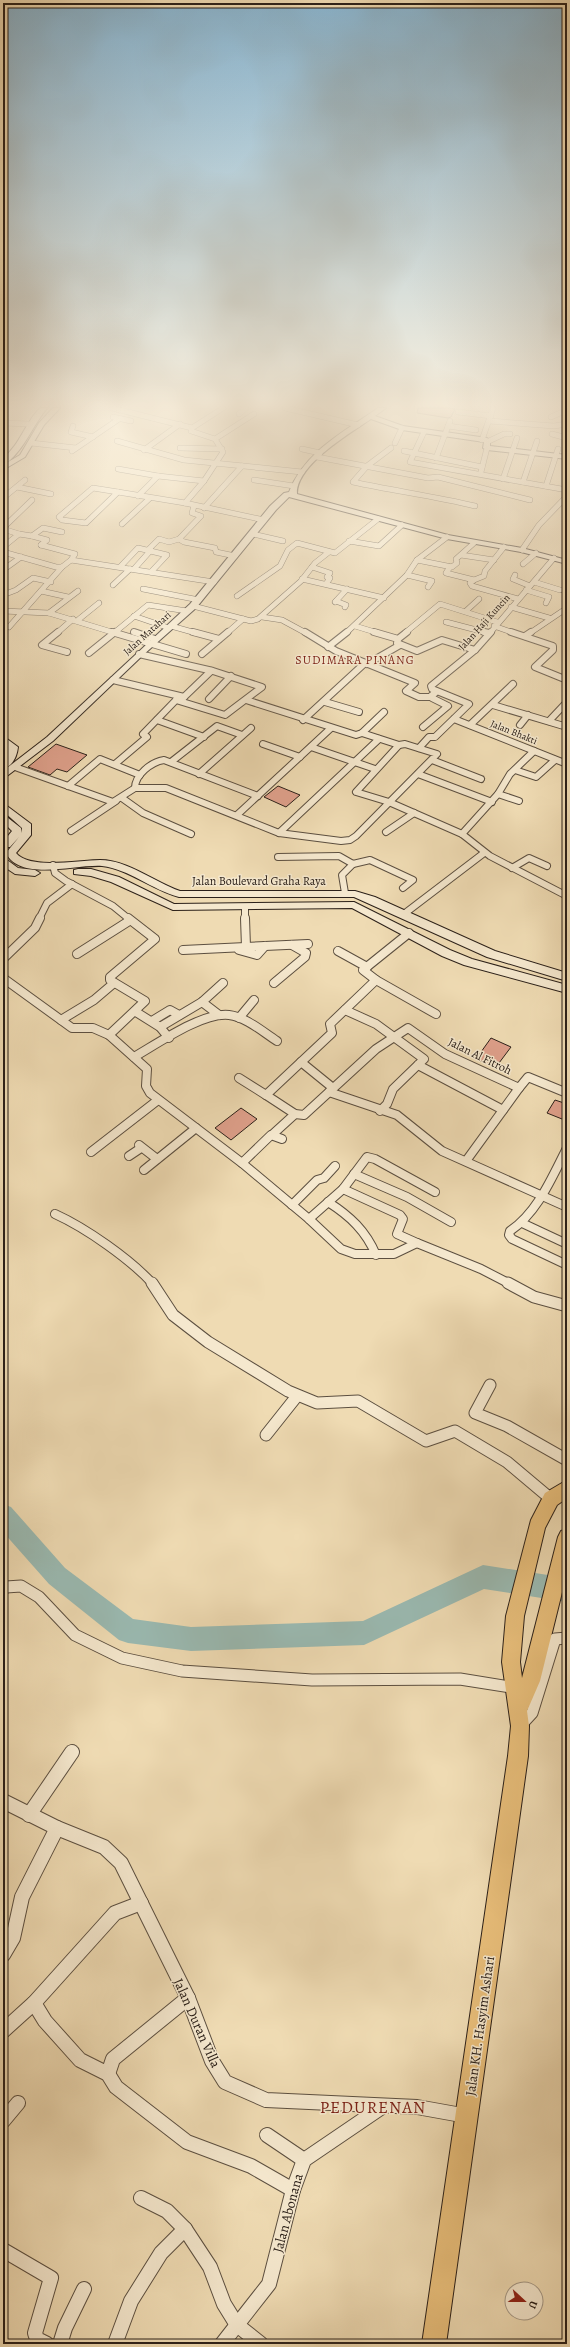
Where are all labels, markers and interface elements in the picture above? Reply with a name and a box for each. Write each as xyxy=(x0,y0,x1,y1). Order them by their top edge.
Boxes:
street label: Jalan Haji Kuncin xyxy=(455,591,513,653)
street label: Jalan Matahari xyxy=(120,608,174,658)
district label: SUDIMARA PINANG xyxy=(295,652,415,668)
street label: Jalan Bhakti xyxy=(489,717,539,747)
street label: Jalan Boulevard Graha Raya xyxy=(192,873,326,889)
street label: Jalan Al Fitroh xyxy=(446,1034,515,1079)
street label: Jalan KH. Hasyim Ashari xyxy=(461,1955,499,2097)
street label: Jalan Duran Villa xyxy=(169,1975,225,2071)
district label: PEDURENAN xyxy=(320,2096,426,2119)
street label: Jalan Abonana xyxy=(268,2171,308,2255)
north arrow xyxy=(504,2281,544,2321)
text: U xyxy=(524,2298,541,2311)

